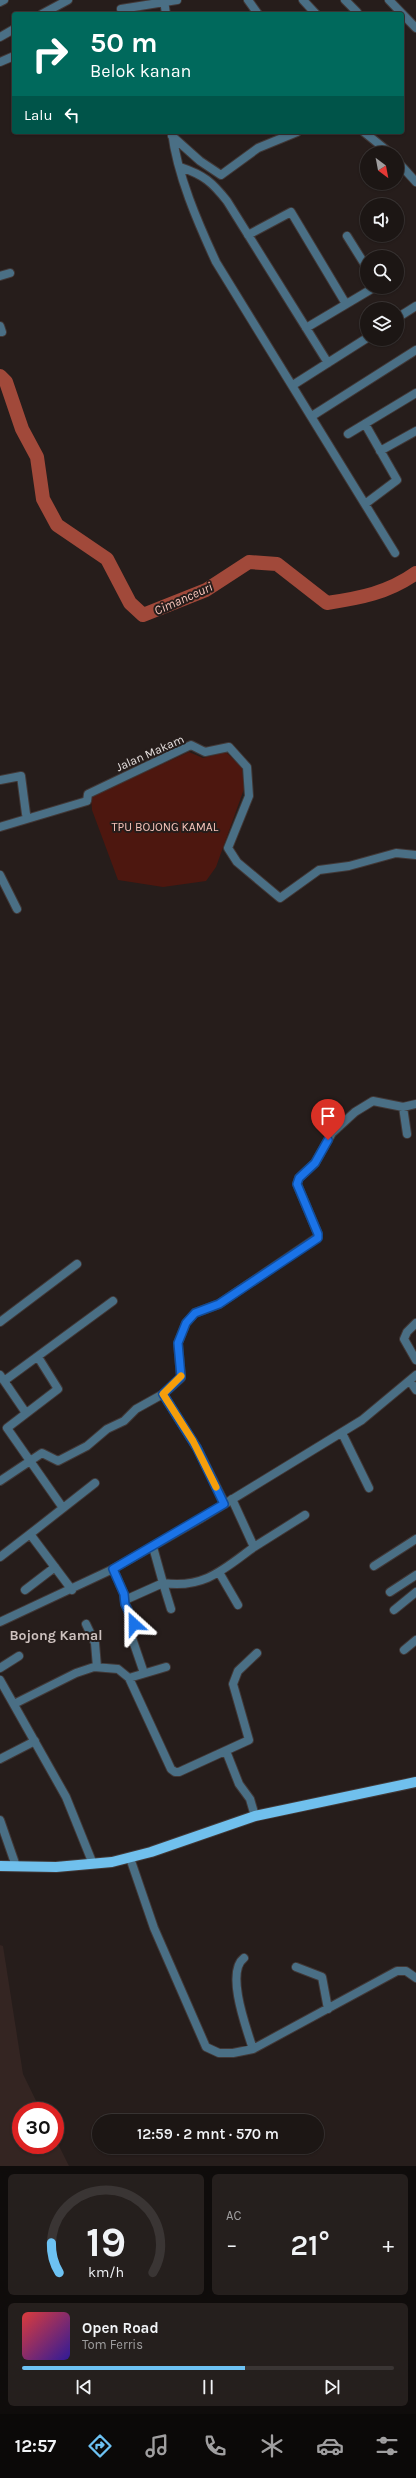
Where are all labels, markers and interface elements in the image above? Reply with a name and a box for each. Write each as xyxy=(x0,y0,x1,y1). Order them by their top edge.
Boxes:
text: 50 m xyxy=(90,26,158,59)
icon: right xyxy=(24,28,76,80)
text: Belok kanan xyxy=(90,60,191,82)
icon: left xyxy=(61,104,83,126)
text: Lalu xyxy=(24,106,53,124)
north arrow xyxy=(360,146,404,190)
map controls xyxy=(360,146,404,346)
button: sound xyxy=(360,198,404,242)
button: search xyxy=(360,250,404,294)
button: layers xyxy=(360,302,404,346)
water label: Cimanceuri xyxy=(152,579,215,618)
street label: Jalan Makam xyxy=(114,732,186,774)
park label: TPU BOJONG KAMAL xyxy=(112,820,219,834)
pin xyxy=(311,1099,345,1140)
icon: arrive xyxy=(317,1105,339,1127)
position arrow xyxy=(113,1603,155,1645)
district label: Bojong Kamal xyxy=(9,1627,103,1644)
speed limit sign: 30 xyxy=(12,2102,64,2154)
text: 12:59 · 2 mnt · 570 m xyxy=(137,2125,279,2143)
text: AC xyxy=(226,2208,241,2223)
text: 19 xyxy=(86,2217,126,2265)
text: 21° xyxy=(290,2227,330,2263)
text: − xyxy=(226,2232,238,2258)
text: + xyxy=(382,2232,394,2258)
text: km/h xyxy=(88,2263,124,2280)
text: Open Road xyxy=(82,2319,159,2337)
text: Tom Ferris xyxy=(82,2337,143,2352)
icon: previous xyxy=(73,2376,95,2398)
icon: pause xyxy=(197,2376,219,2398)
icon: next xyxy=(321,2376,343,2398)
icon: directions xyxy=(86,2432,114,2460)
icon: music xyxy=(143,2432,171,2460)
icon: phone xyxy=(201,2432,229,2460)
icon: climate xyxy=(258,2432,286,2460)
icon: car xyxy=(316,2432,344,2460)
icon: filters xyxy=(373,2432,401,2460)
text: 12:57 xyxy=(15,2435,56,2457)

